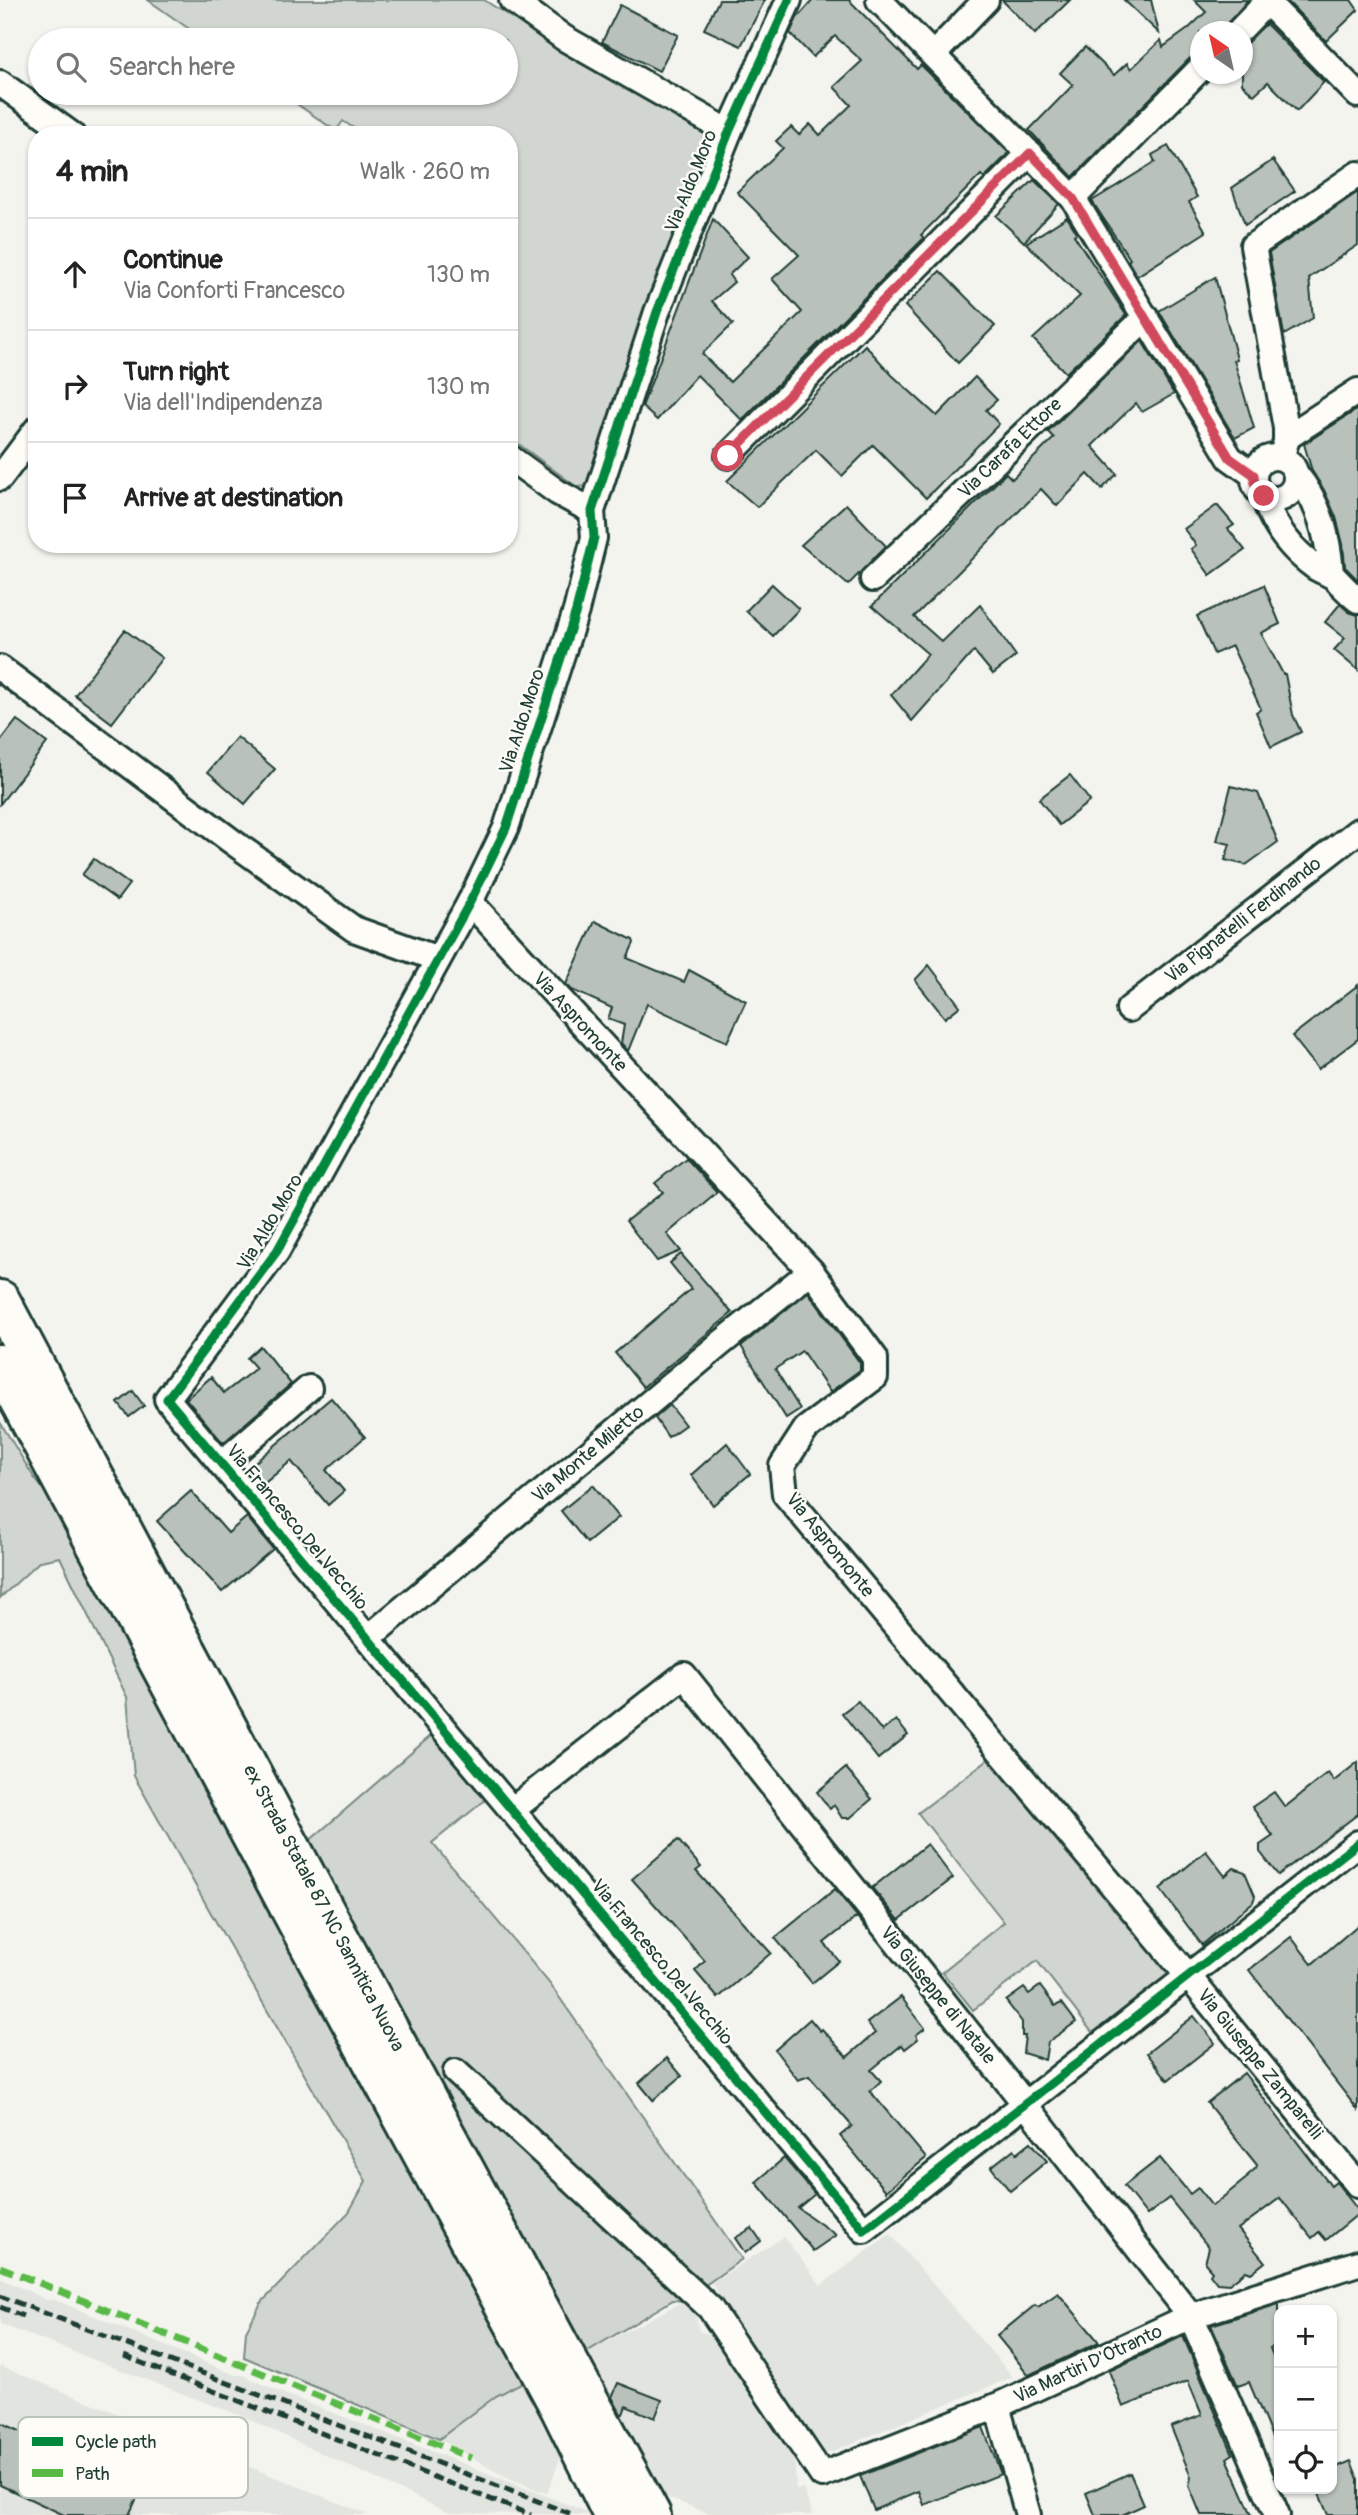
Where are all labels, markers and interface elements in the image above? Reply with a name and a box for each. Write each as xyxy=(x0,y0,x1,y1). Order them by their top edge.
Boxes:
north arrow xyxy=(1190,21,1253,84)
search box xyxy=(28,28,518,105)
icon: search xyxy=(52,48,90,86)
text: Search here xyxy=(108,51,235,83)
street label: Via Aldo Moro xyxy=(660,126,722,236)
text: 4 min xyxy=(56,153,129,190)
text: Walk · 260 m xyxy=(360,157,490,186)
text: Continue xyxy=(123,244,223,276)
icon: ahead xyxy=(56,255,94,293)
text: 130 m xyxy=(427,260,490,289)
text: Via Conforti Francesco xyxy=(123,276,345,305)
text: Turn right xyxy=(123,356,229,388)
icon: right xyxy=(56,367,94,405)
text: 130 m xyxy=(427,372,490,401)
text: Via dell'Indipendenza xyxy=(123,388,323,417)
street label: Via Carafa Ettore xyxy=(953,392,1067,504)
route start xyxy=(712,440,743,471)
icon: arrive xyxy=(56,479,94,517)
route end xyxy=(1248,480,1279,511)
text: Arrive at destination xyxy=(123,482,343,514)
street label: Via Aldo Moro xyxy=(494,666,550,776)
street label: Via Pignatelli Ferdinando xyxy=(1160,852,1326,988)
street label: Via Aspromonte xyxy=(528,967,633,1077)
street label: Via Aldo Moro xyxy=(232,1169,308,1275)
street label: Via Monte Miletto xyxy=(527,1400,649,1508)
street label: Via Francesco Del Vecchio xyxy=(221,1439,373,1615)
street label: Via Aspromonte xyxy=(780,1488,880,1603)
street label: ex Strada Statale 87 NC Sannitica Nuova xyxy=(238,1760,410,2056)
street label: Via Francesco Del Vecchio xyxy=(586,1874,738,2050)
street label: Via Giuseppe di Natale xyxy=(875,1921,1001,2069)
street label: Via Giuseppe Zamparelli xyxy=(1192,1984,1328,2144)
map controls xyxy=(1274,2305,1337,2494)
button: + xyxy=(1274,2305,1337,2368)
street label: Via Martiri D'Otranto xyxy=(1010,2319,1166,2409)
button: − xyxy=(1274,2368,1337,2431)
legend xyxy=(18,2417,248,2498)
text: Cycle path xyxy=(75,2430,156,2454)
button: locate xyxy=(1274,2431,1337,2494)
text: Path xyxy=(75,2462,110,2486)

